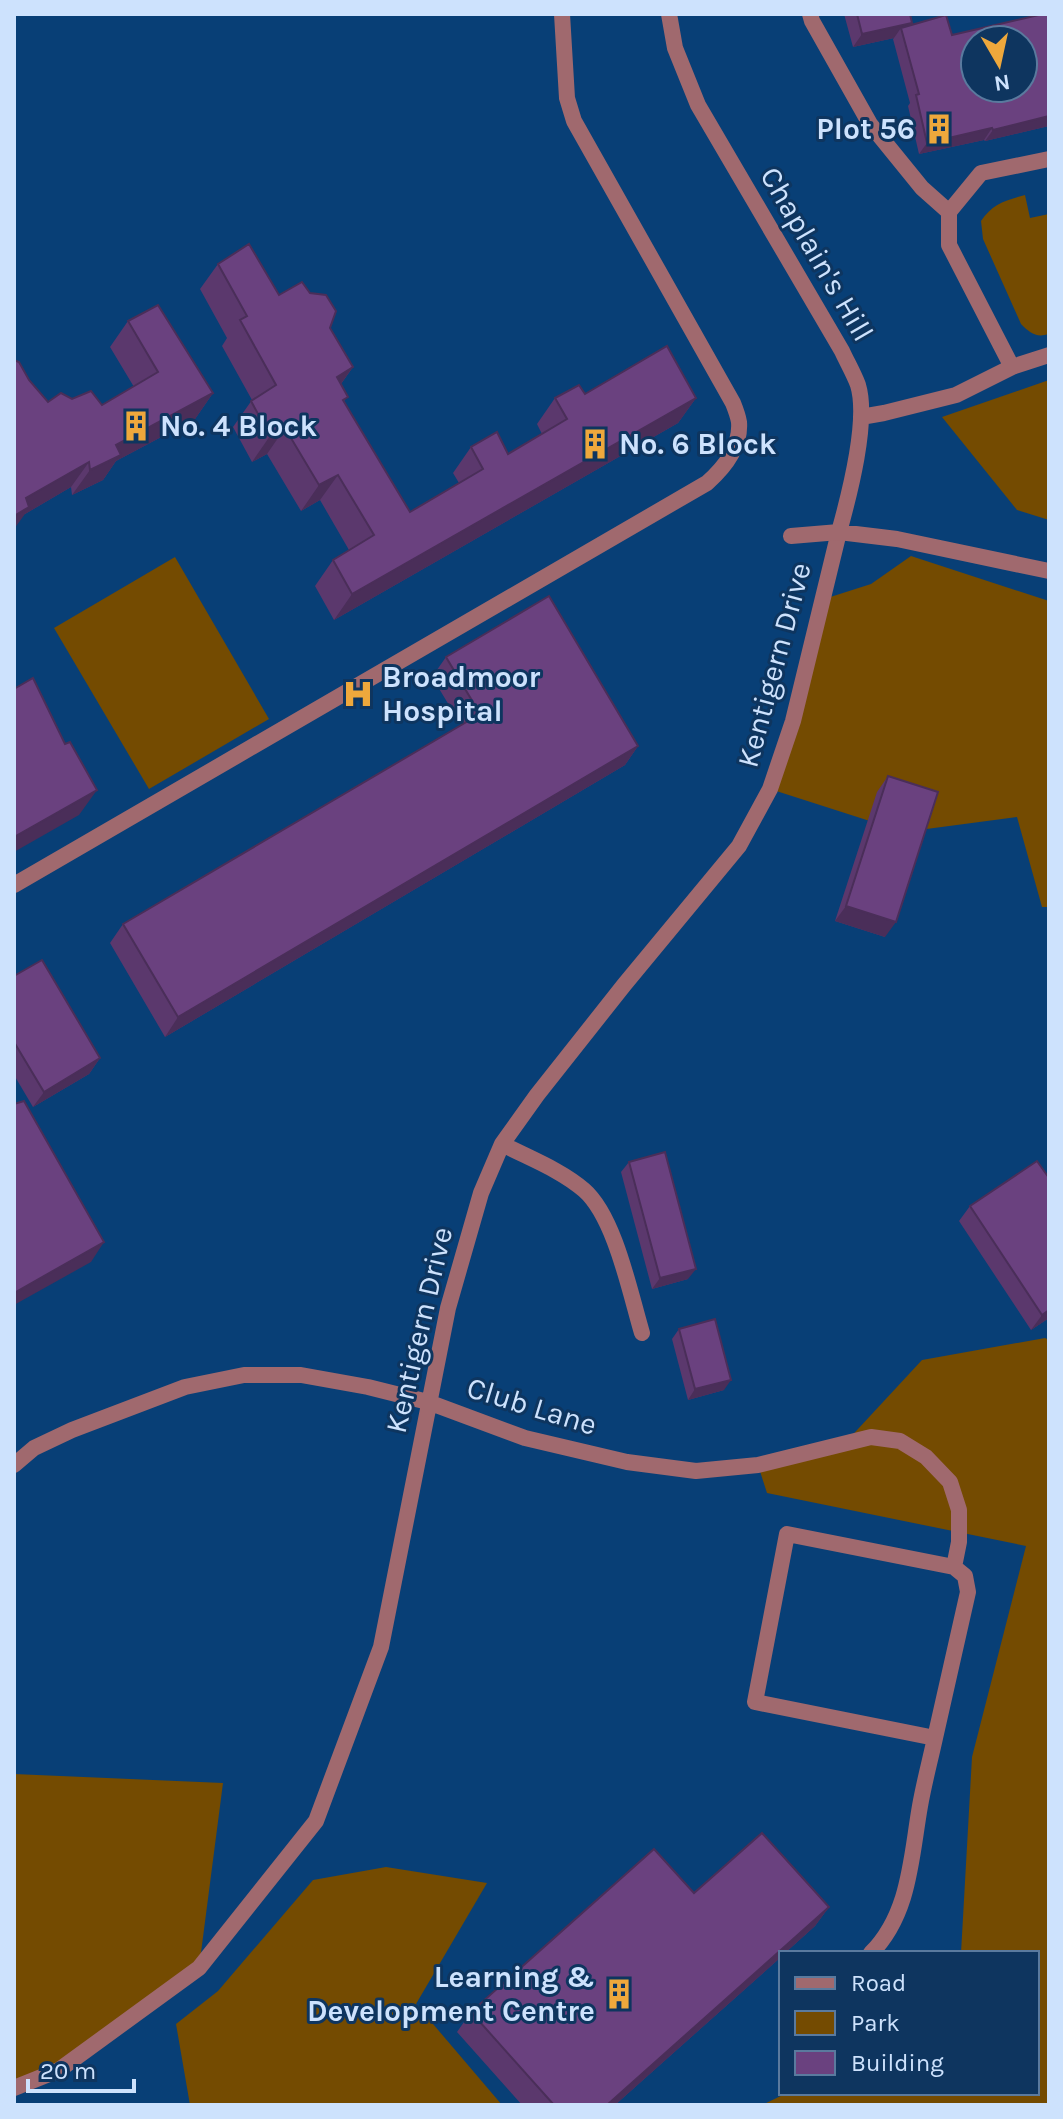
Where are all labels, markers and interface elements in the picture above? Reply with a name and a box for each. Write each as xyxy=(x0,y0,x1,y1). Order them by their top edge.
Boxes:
north arrow xyxy=(959,24,1039,104)
text: N xyxy=(992,69,1012,97)
place label: Plot 56 xyxy=(816,111,915,147)
building icon: Plot 56 xyxy=(922,112,956,146)
street label: Chaplain's Hill xyxy=(753,160,881,348)
place label: No. 4 Block xyxy=(160,408,317,444)
building icon: No. 4 Block xyxy=(119,409,153,443)
place label: No. 6 Block xyxy=(619,426,777,462)
building icon: No. 6 Block xyxy=(578,427,612,461)
street label: Kentigern Drive xyxy=(729,559,819,771)
place label: Broadmoor Hospital xyxy=(382,659,541,729)
hospital icon: Broadmoor Hospital xyxy=(341,677,375,711)
street label: Kentigern Drive xyxy=(378,1223,460,1437)
street label: Club Lane xyxy=(463,1369,601,1443)
legend xyxy=(779,1951,1039,2095)
place label: Learning & Development Centre xyxy=(307,1959,595,2029)
text: Road xyxy=(851,1969,906,1997)
building icon: Learning & Development Centre xyxy=(602,1977,636,2011)
text: Park xyxy=(851,2009,900,2037)
scale bar xyxy=(28,2043,134,2093)
text: Building xyxy=(851,2049,944,2077)
text: 20 m xyxy=(40,2057,96,2085)

